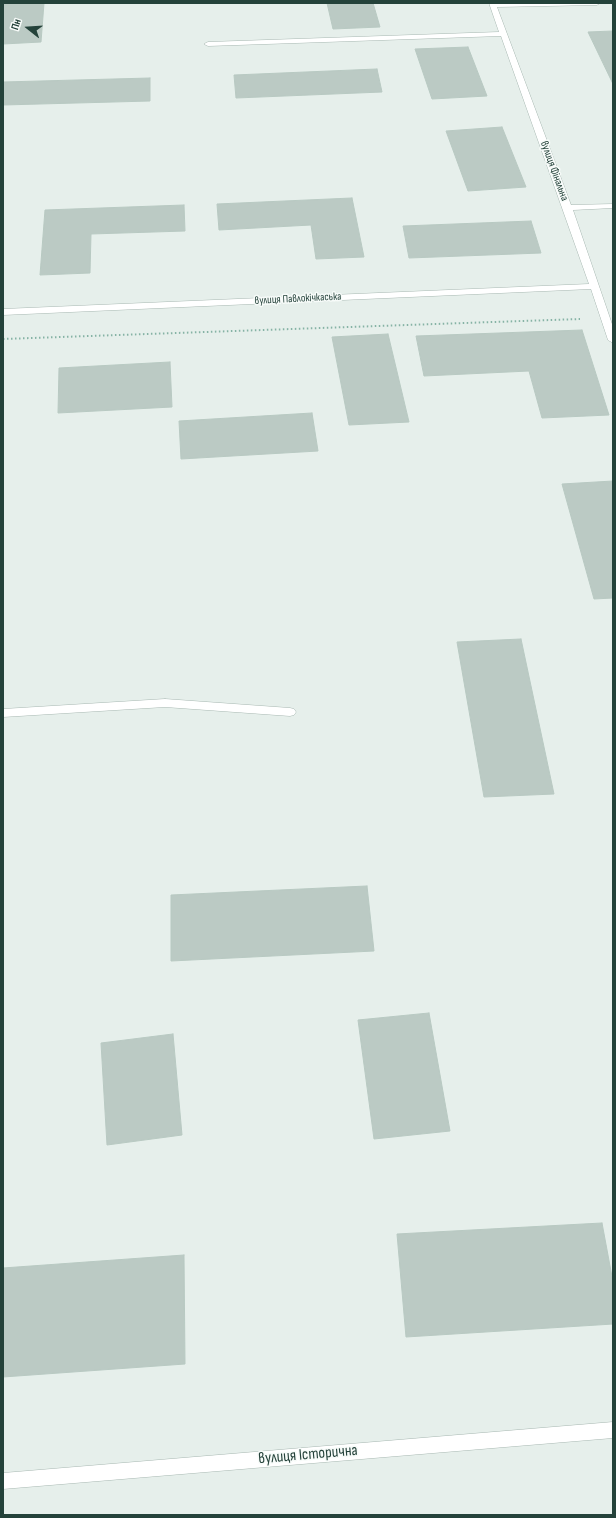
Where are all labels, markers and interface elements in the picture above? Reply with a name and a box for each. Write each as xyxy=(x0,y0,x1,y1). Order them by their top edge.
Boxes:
north arrow xyxy=(8,8,48,48)
text: Пн xyxy=(8,17,24,31)
street label: вулиця Фінальна xyxy=(537,139,571,203)
street label: вулиця Павлокічкаська xyxy=(254,290,342,308)
street label: вулиця Історична xyxy=(258,1441,358,1469)

